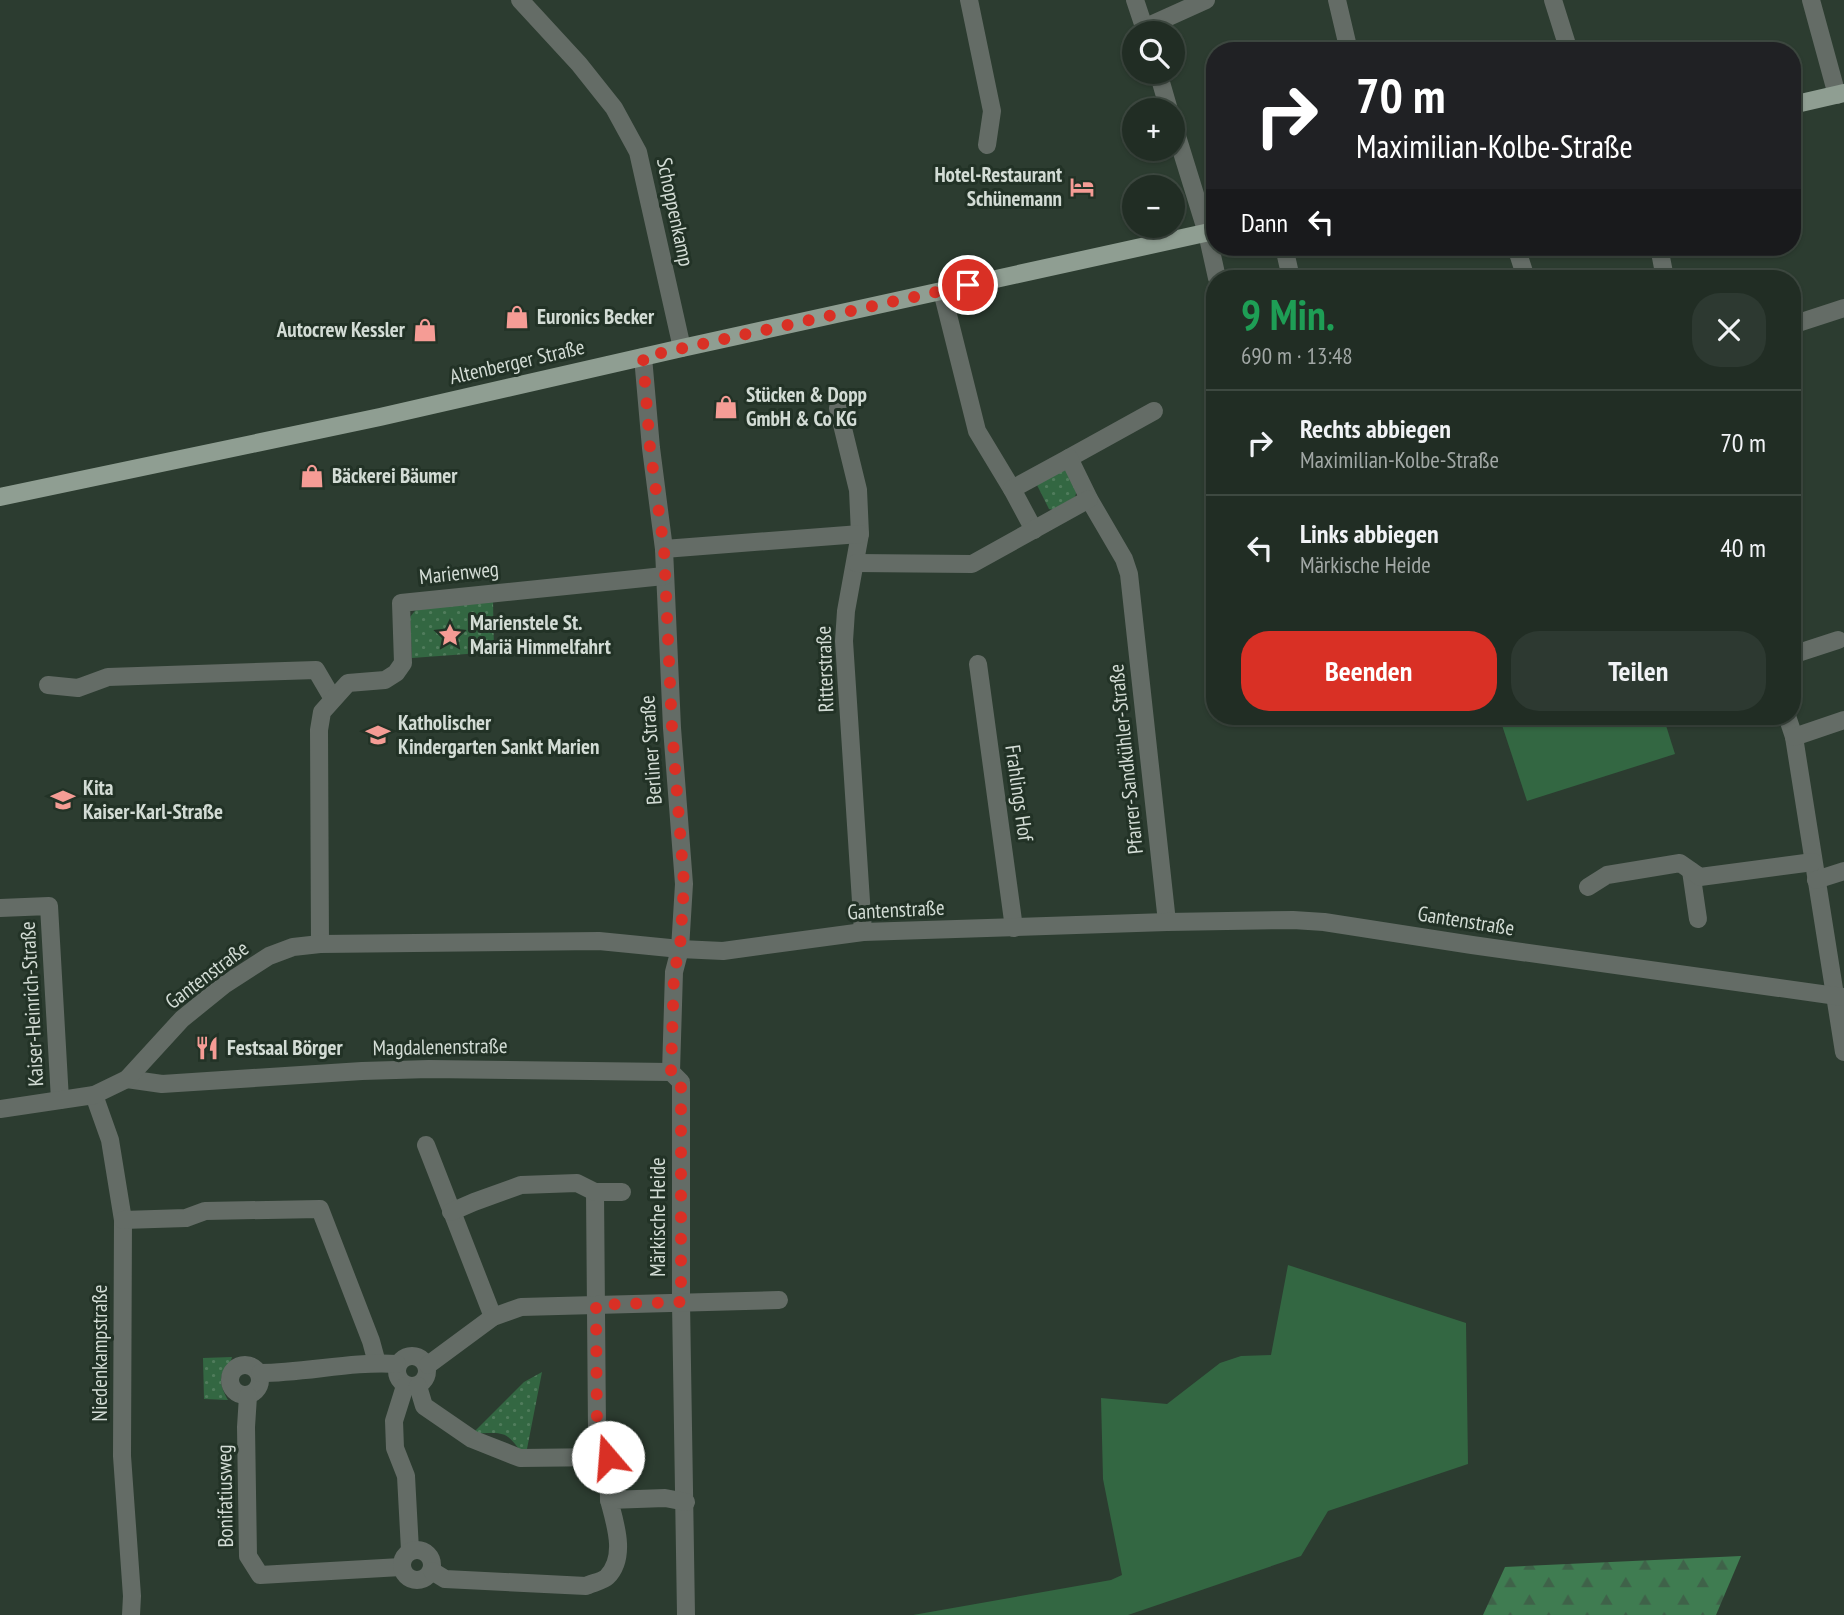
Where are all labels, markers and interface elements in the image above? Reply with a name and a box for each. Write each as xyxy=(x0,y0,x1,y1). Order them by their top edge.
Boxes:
map controls xyxy=(1122,21,1185,238)
button: search xyxy=(1122,21,1185,84)
text: 70 m xyxy=(1356,63,1445,127)
icon: right xyxy=(1241,70,1332,161)
button: + xyxy=(1122,98,1185,161)
text: Maximilian-Kolbe-Straße xyxy=(1356,125,1633,167)
street label: Schoppenkamp xyxy=(651,155,700,269)
place label: Hotel-Restaurant Schünemann xyxy=(934,161,1062,212)
hotel icon: Hotel-Restaurant Schünemann xyxy=(1068,173,1096,201)
button: − xyxy=(1122,175,1185,238)
icon: left xyxy=(1302,203,1340,241)
text: Dann xyxy=(1241,206,1288,239)
pin xyxy=(938,255,998,315)
icon: arrive xyxy=(949,266,987,304)
text: 9 Min. xyxy=(1241,287,1335,342)
button: close xyxy=(1692,293,1766,367)
shop icon: Euronics Becker xyxy=(503,303,531,331)
place label: Euronics Becker xyxy=(537,303,655,330)
place label: Autocrew Kessler xyxy=(276,316,406,343)
shop icon: Autocrew Kessler xyxy=(411,316,439,344)
street label: Altenberger Straße xyxy=(447,333,587,390)
text: 690 m · 13:48 xyxy=(1241,341,1353,370)
place label: Stücken & Dopp GmbH & Co KG xyxy=(746,381,867,432)
shop icon: Stücken & Dopp GmbH & Co KG xyxy=(712,393,740,421)
text: Rechts abbiegen xyxy=(1300,412,1451,445)
icon: right xyxy=(1241,424,1279,462)
text: 70 m xyxy=(1720,426,1766,459)
text: Maximilian-Kolbe-Straße xyxy=(1300,445,1499,474)
shop icon: Bäckerei Bäumer xyxy=(298,462,326,490)
place label: Bäckerei Bäumer xyxy=(332,462,458,489)
text: Links abbiegen xyxy=(1300,517,1439,550)
icon: left xyxy=(1241,529,1279,567)
text: 40 m xyxy=(1720,531,1766,564)
text: Märkische Heide xyxy=(1300,550,1431,579)
street label: Marienweg xyxy=(418,555,500,590)
place label: Marienstele St. Mariä Himmelfahrt xyxy=(470,609,611,660)
place icon: Marienstele St. Mariä Himmelfahrt xyxy=(436,621,464,649)
street label: Ritterstraße xyxy=(810,625,839,713)
button: Beenden xyxy=(1241,631,1497,711)
button: Teilen xyxy=(1511,631,1766,711)
street label: Pfarrer-Sandkühler-Straße xyxy=(1102,663,1149,855)
street label: Berliner Straße xyxy=(633,694,668,806)
place label: Katholischer Kindergarten Sankt Marien xyxy=(398,709,599,760)
school or university icon: Katholischer Kindergarten Sankt Marien xyxy=(364,721,392,749)
street label: Frahlings Hof xyxy=(999,743,1040,843)
place label: Kita Kaiser-Karl-Straße xyxy=(83,774,223,825)
school or university icon: Kita Kaiser-Karl-Straße xyxy=(49,786,77,814)
street label: Gantenstraße xyxy=(847,893,945,926)
street label: Gantenstraße xyxy=(1416,900,1516,941)
street label: Kaiser-Heinrich-Straße xyxy=(14,921,49,1087)
street label: Gantenstraße xyxy=(160,935,254,1015)
street label: Magdalenenstraße xyxy=(372,1032,508,1061)
restaurant icon: Festsaal Börger xyxy=(193,1034,221,1062)
place label: Festsaal Börger xyxy=(227,1034,343,1061)
street label: Märkische Heide xyxy=(644,1157,671,1277)
street label: Niedenkampstraße xyxy=(86,1285,113,1421)
position arrow xyxy=(571,1420,645,1494)
street label: Bonifatiusweg xyxy=(210,1444,239,1548)

